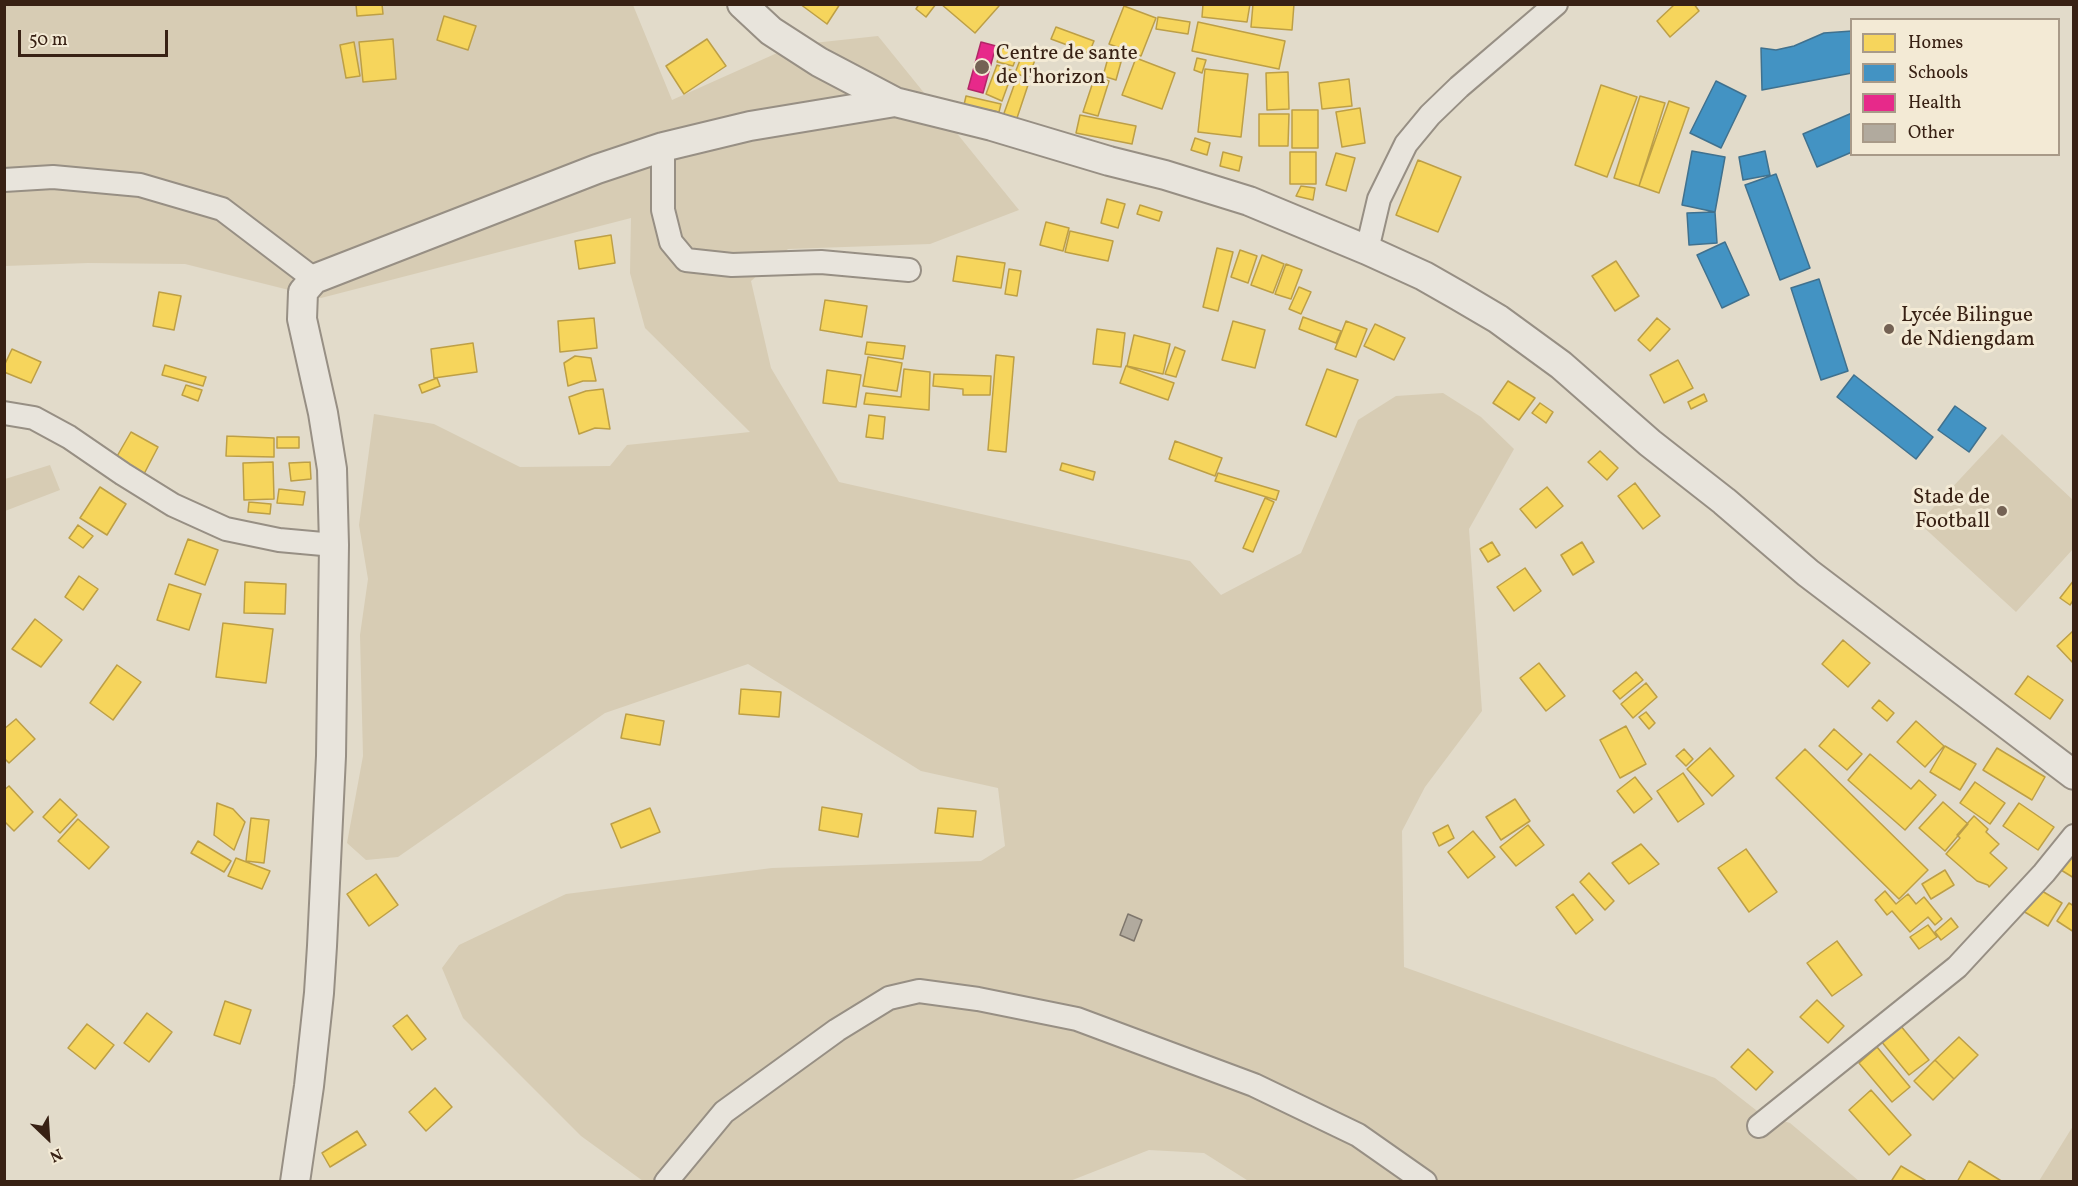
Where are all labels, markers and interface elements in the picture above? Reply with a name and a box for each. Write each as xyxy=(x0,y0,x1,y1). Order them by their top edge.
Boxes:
scale bar xyxy=(21,18,171,56)
legend xyxy=(1850,18,2060,156)
text: 50 m xyxy=(29,28,68,53)
text: Homes xyxy=(1908,31,1963,56)
place label: Centre de sante de l'horizon xyxy=(996,42,1138,92)
marker: Centre de sante de l'horizon xyxy=(973,58,991,76)
text: Schools xyxy=(1908,61,1968,86)
text: Health xyxy=(1908,91,1961,116)
text: Other xyxy=(1908,121,1954,146)
place label: Lycée Bilingue de Ndiengdam xyxy=(1901,304,2035,354)
marker: Lycée Bilingue de Ndiengdam xyxy=(1882,322,1896,336)
place label: Stade de Football xyxy=(1913,486,1990,536)
marker: Stade de Football xyxy=(1995,504,2009,518)
north arrow xyxy=(18,1108,78,1168)
text: N xyxy=(46,1142,66,1167)

